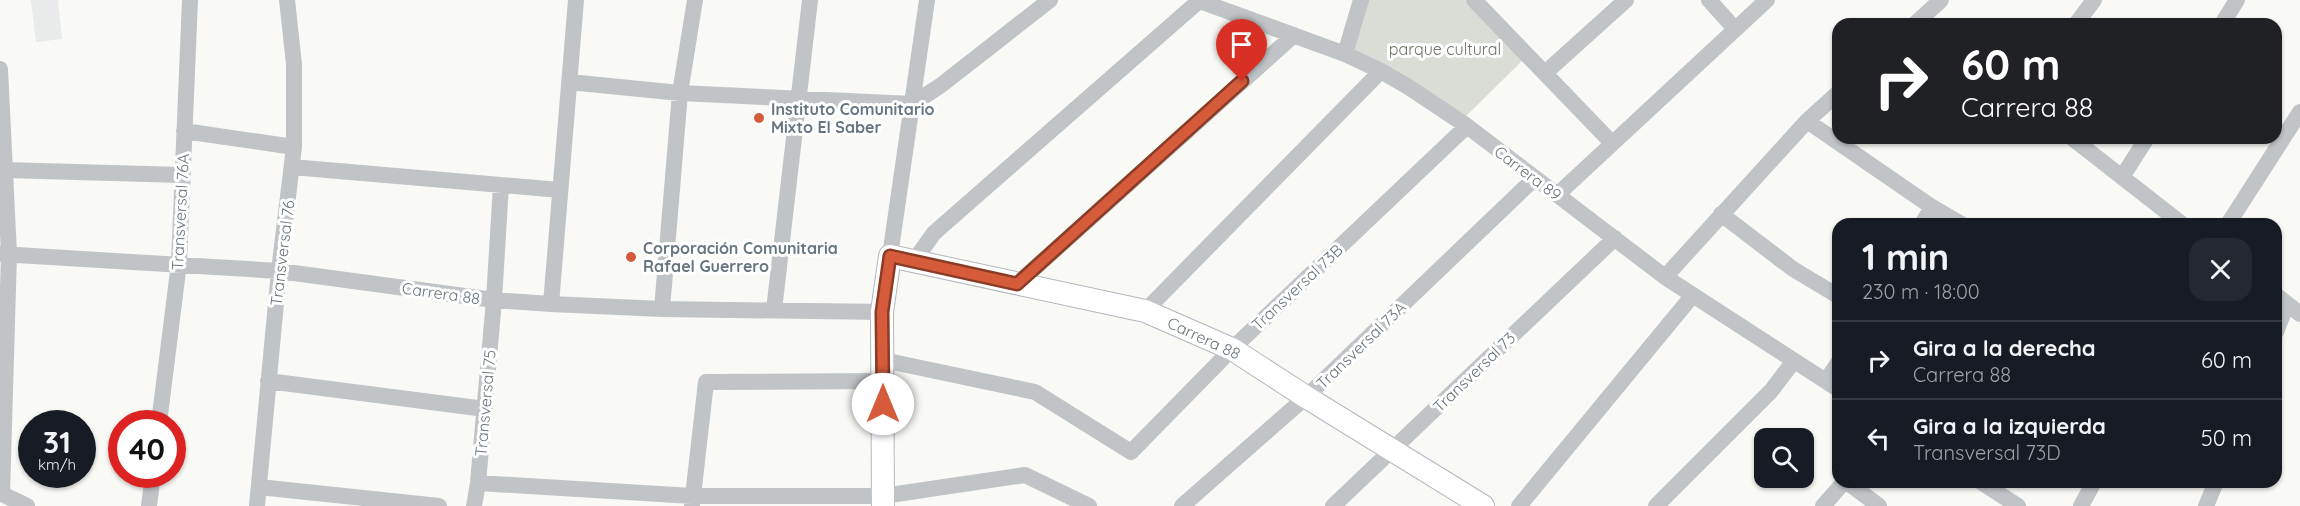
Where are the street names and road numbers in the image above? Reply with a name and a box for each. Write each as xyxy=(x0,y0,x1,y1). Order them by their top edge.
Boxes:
street label: Carrera 89 xyxy=(1491,141,1566,205)
street label: Transversal 76A xyxy=(167,153,193,271)
street label: Transversal 76 xyxy=(266,199,298,307)
street label: Transversal 73B xyxy=(1247,240,1347,334)
street label: Carrera 88 xyxy=(401,278,481,308)
street label: Transversal 73A xyxy=(1312,297,1410,393)
street label: Carrera 88 xyxy=(1164,312,1244,364)
street label: Transversal 73 xyxy=(1429,328,1519,416)
street label: Transversal 75 xyxy=(470,349,500,457)

